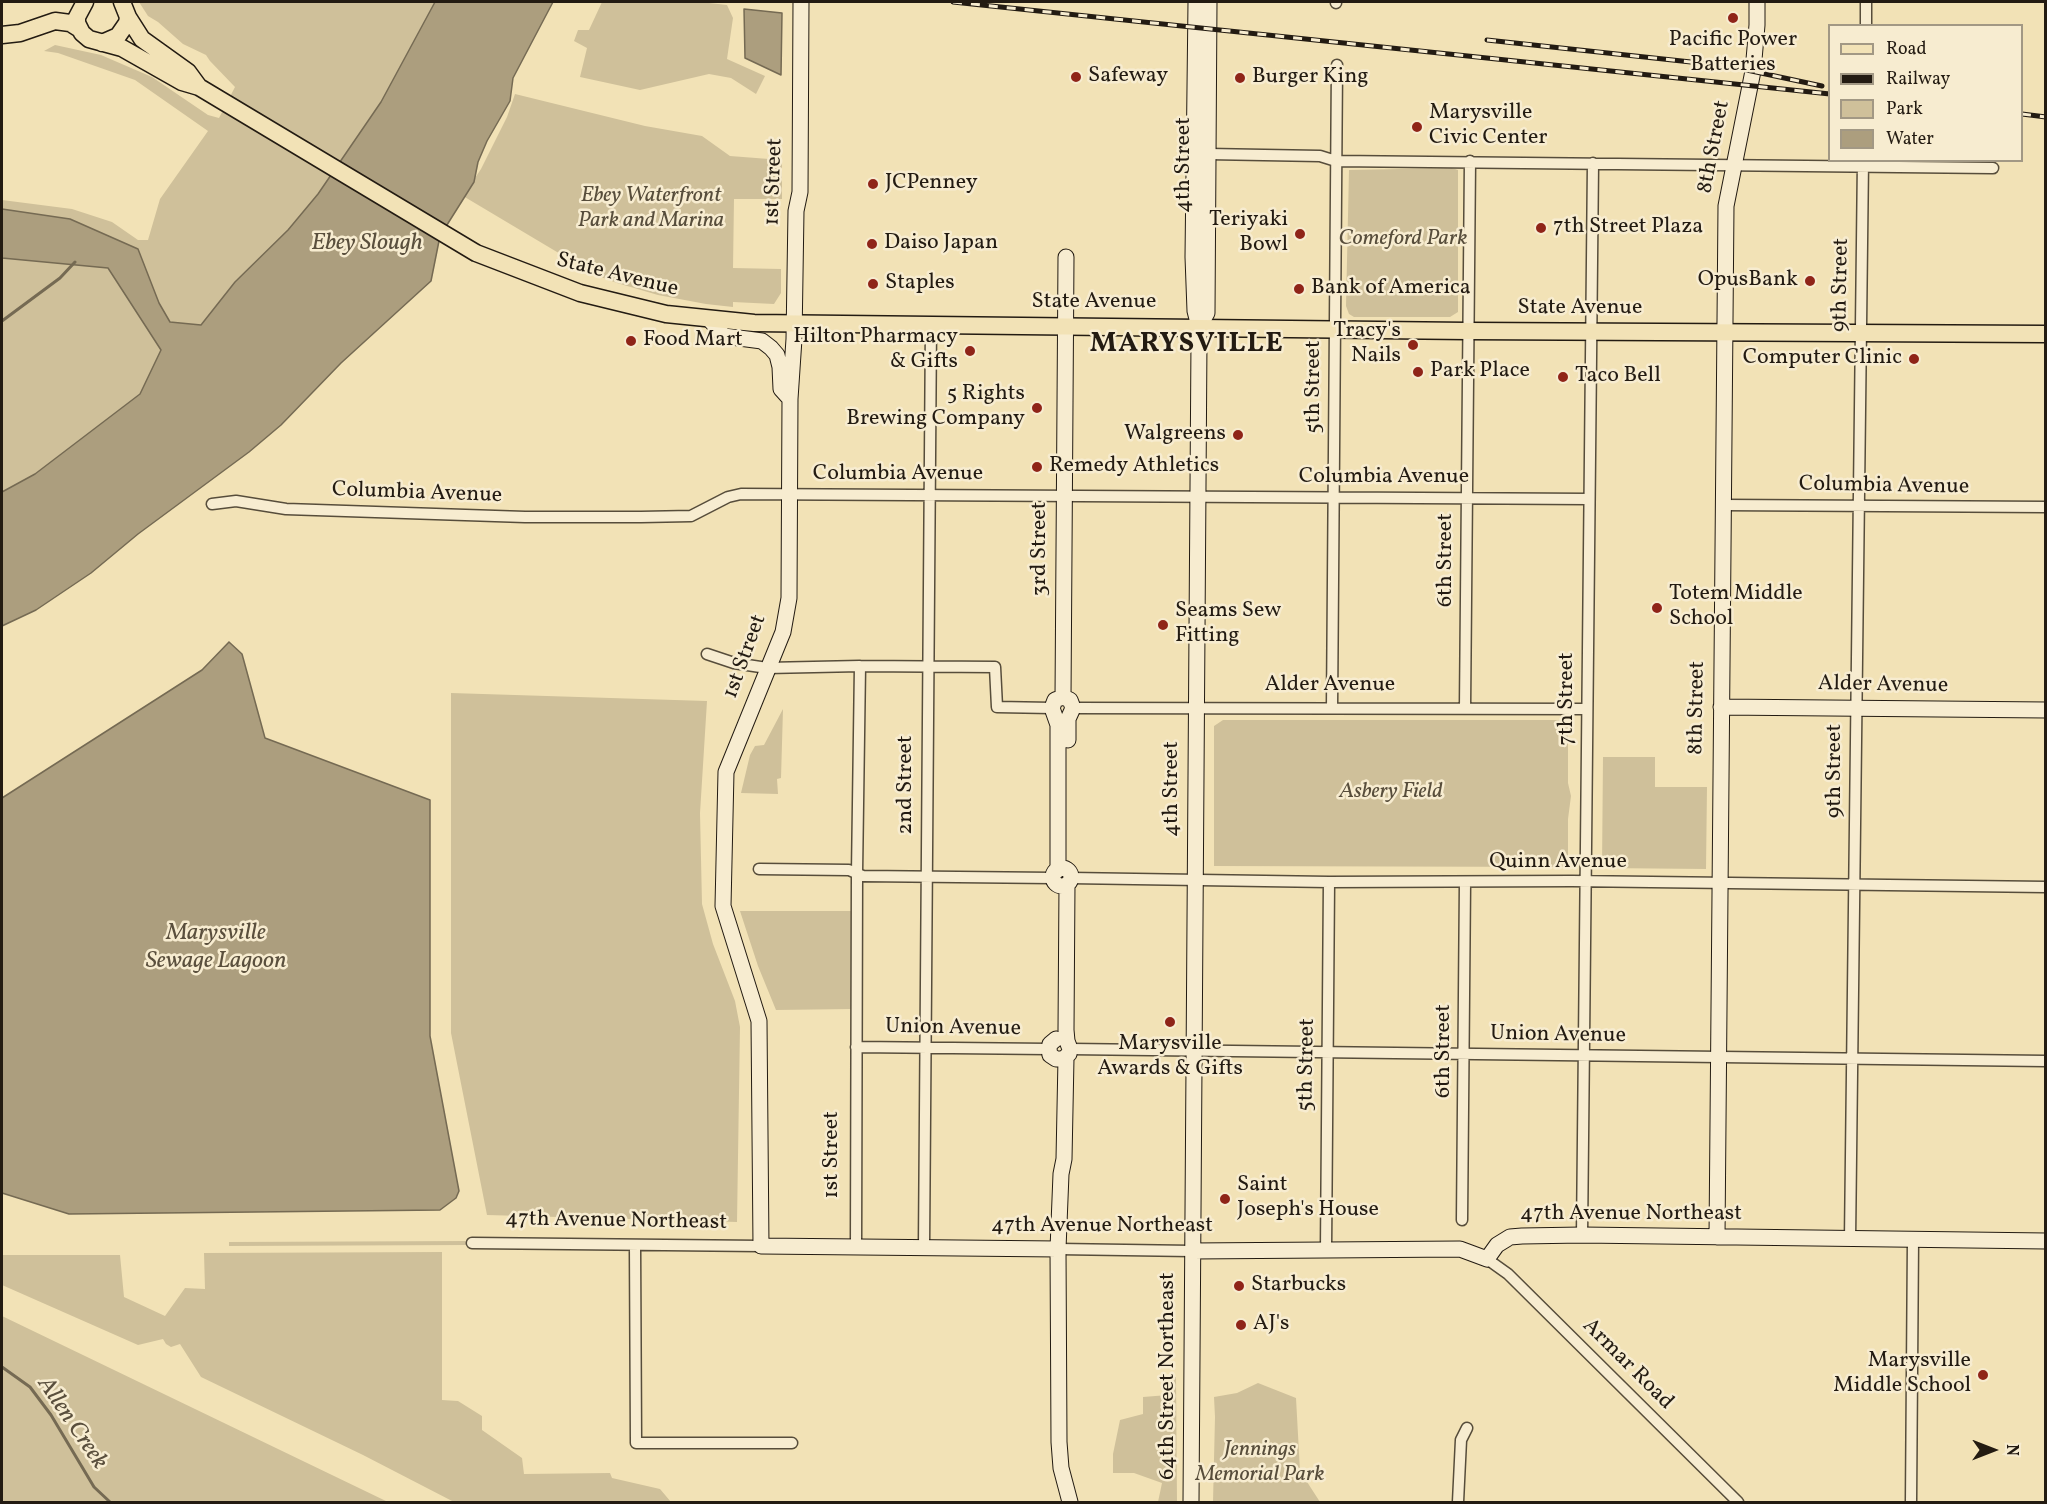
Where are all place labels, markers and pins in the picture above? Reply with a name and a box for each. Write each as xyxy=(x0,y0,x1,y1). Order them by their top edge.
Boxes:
marker: Pacific Power Batteries xyxy=(1726,11,1740,25)
place label: Pacific Power Batteries xyxy=(1669,28,1797,80)
place label: Safeway xyxy=(1088,64,1168,90)
place label: Burger King xyxy=(1252,65,1369,91)
marker: Safeway xyxy=(1069,70,1083,84)
marker: Burger King xyxy=(1233,71,1247,85)
place label: Marysville Civic Center xyxy=(1429,101,1548,152)
marker: Marysville Civic Center xyxy=(1410,120,1424,134)
place label: JCPenney xyxy=(885,171,978,197)
marker: JCPenney xyxy=(866,177,880,191)
place label: Teriyaki Bowl xyxy=(1209,208,1288,260)
place label: 7th Street Plaza xyxy=(1553,215,1703,241)
marker: 7th Street Plaza xyxy=(1534,221,1548,235)
marker: Teriyaki Bowl xyxy=(1293,227,1307,241)
place label: Daiso Japan xyxy=(884,231,998,257)
marker: Daiso Japan xyxy=(865,237,879,251)
place label: OpusBank xyxy=(1698,268,1798,294)
place label: Staples xyxy=(885,271,955,297)
marker: OpusBank xyxy=(1803,274,1817,288)
place label: Bank of America xyxy=(1311,276,1471,302)
marker: Staples xyxy=(866,277,880,291)
marker: Bank of America xyxy=(1292,282,1306,296)
place label: Tracy's Nails xyxy=(1333,319,1401,370)
place label: Hilton Pharmacy & Gifts xyxy=(793,325,958,376)
place label: Food Mart xyxy=(643,328,743,354)
marker: Food Mart xyxy=(624,334,638,348)
marker: Tracy's Nails xyxy=(1406,338,1420,352)
marker: Hilton Pharmacy & Gifts xyxy=(963,344,977,358)
place label: Computer Clinic xyxy=(1743,346,1902,372)
marker: Computer Clinic xyxy=(1907,352,1921,366)
place label: Park Place xyxy=(1430,359,1530,385)
place label: Taco Bell xyxy=(1575,364,1661,390)
marker: Park Place xyxy=(1411,365,1425,379)
marker: Taco Bell xyxy=(1556,370,1570,384)
place label: 5 Rights Brewing Company xyxy=(846,382,1025,434)
marker: 5 Rights Brewing Company xyxy=(1030,401,1044,415)
place label: Walgreens xyxy=(1124,422,1226,448)
marker: Walgreens xyxy=(1231,428,1245,442)
place label: Remedy Athletics xyxy=(1049,454,1219,480)
marker: Remedy Athletics xyxy=(1030,460,1044,474)
place label: Totem Middle School xyxy=(1669,582,1803,634)
place label: Seams Sew Fitting xyxy=(1175,599,1281,650)
marker: Totem Middle School xyxy=(1650,601,1664,615)
marker: Seams Sew Fitting xyxy=(1156,618,1170,632)
marker: Marysville Awards & Gifts xyxy=(1163,1015,1177,1029)
place label: Marysville Awards & Gifts xyxy=(1097,1032,1243,1084)
place label: Saint Joseph's House xyxy=(1237,1173,1379,1224)
marker: Saint Joseph's House xyxy=(1218,1192,1232,1206)
place label: Starbucks xyxy=(1251,1273,1346,1299)
marker: Starbucks xyxy=(1232,1279,1246,1293)
place label: AJ's xyxy=(1253,1312,1289,1338)
marker: AJ's xyxy=(1234,1318,1248,1332)
place label: Marysville Middle School xyxy=(1833,1349,1971,1400)
marker: Marysville Middle School xyxy=(1976,1368,1990,1382)

